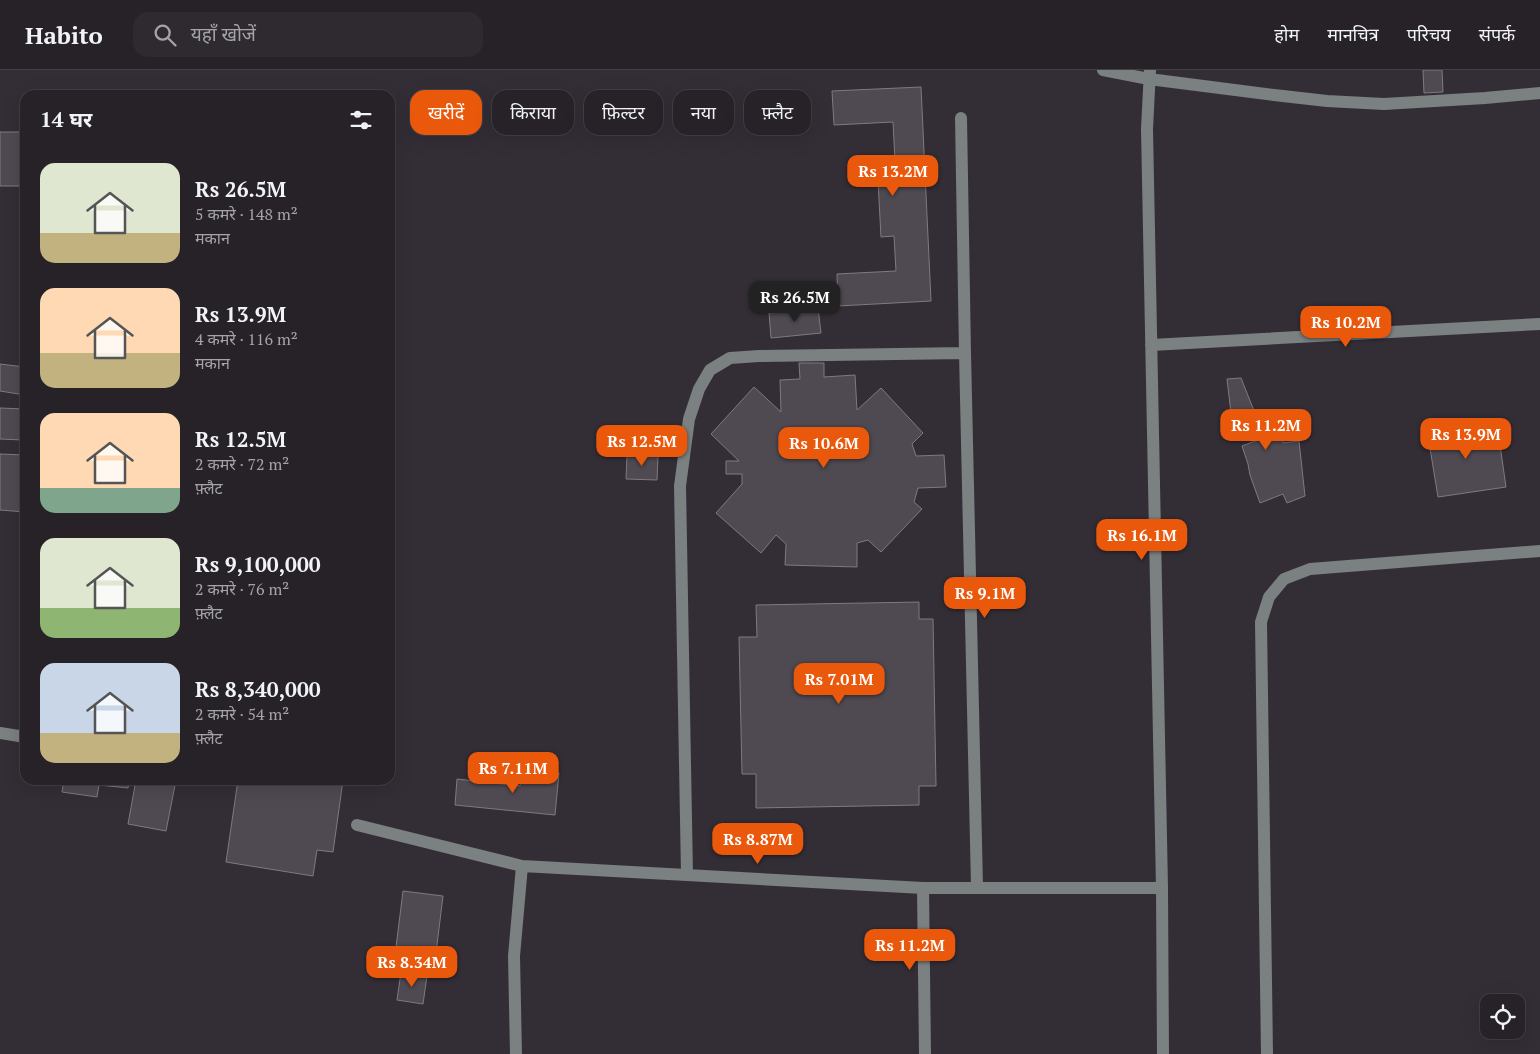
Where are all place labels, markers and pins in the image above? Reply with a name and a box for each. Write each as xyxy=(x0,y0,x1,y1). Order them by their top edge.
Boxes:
pin: Rs 13.2M xyxy=(841,154,945,197)
pin: Rs 26.5M xyxy=(743,280,847,323)
pin: Rs 10.2M xyxy=(1294,306,1398,348)
pin: Rs 11.2M xyxy=(1214,408,1318,451)
pin: Rs 13.9M xyxy=(1414,418,1518,460)
pin: Rs 12.5M xyxy=(590,424,694,467)
pin: Rs 10.6M xyxy=(772,426,876,469)
pin: Rs 16.1M xyxy=(1090,518,1194,561)
pin: Rs 9.1M xyxy=(939,576,1031,619)
pin: Rs 7.01M xyxy=(787,662,891,705)
pin: Rs 7.11M xyxy=(461,752,565,794)
pin: Rs 8.87M xyxy=(706,822,810,865)
pin: Rs 11.2M xyxy=(858,928,962,971)
pin: Rs 8.34M xyxy=(360,946,464,988)

